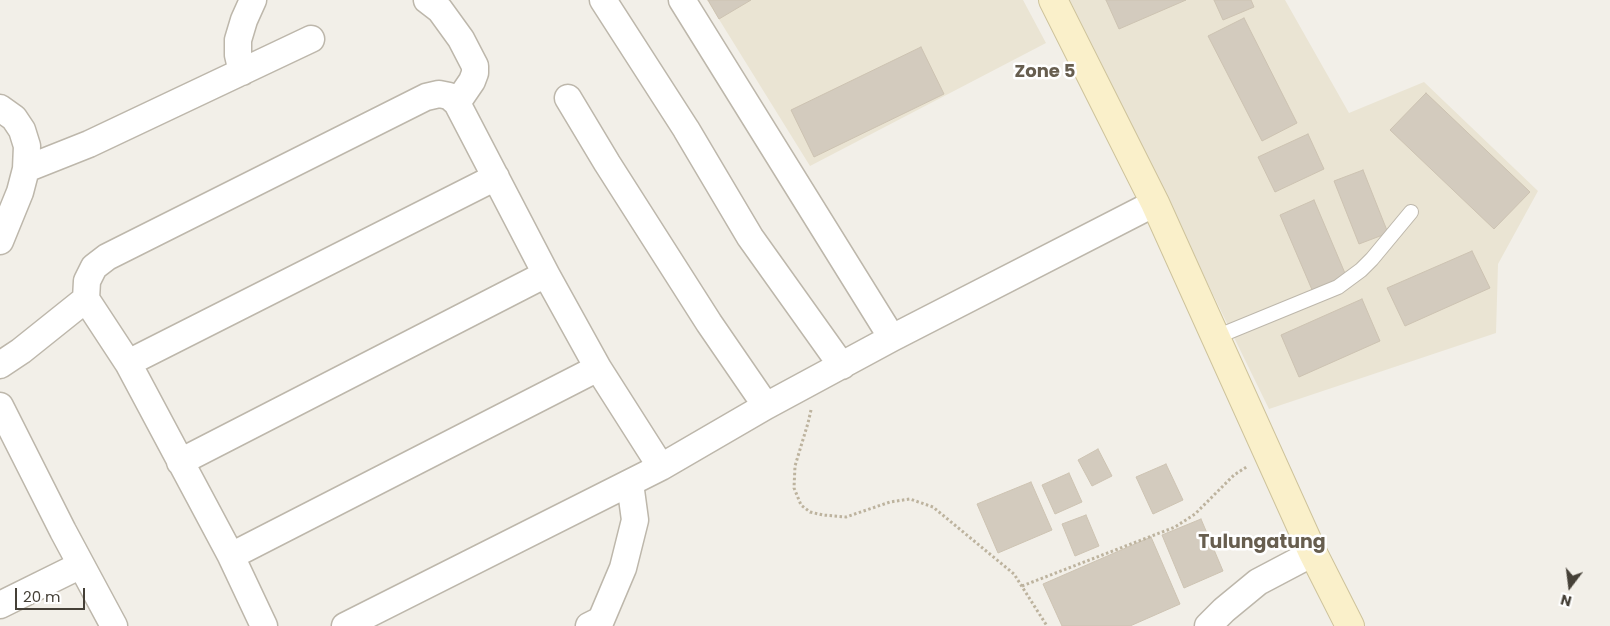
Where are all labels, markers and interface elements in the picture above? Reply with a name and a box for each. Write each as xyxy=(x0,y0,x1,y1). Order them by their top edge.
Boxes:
district label: Zone 5 xyxy=(1015,61,1075,83)
district label: Tulungatung xyxy=(1198,532,1326,554)
north arrow xyxy=(1545,561,1595,611)
scale bar xyxy=(18,578,88,610)
text: 20 m xyxy=(23,586,61,607)
text: N xyxy=(1558,589,1574,612)

